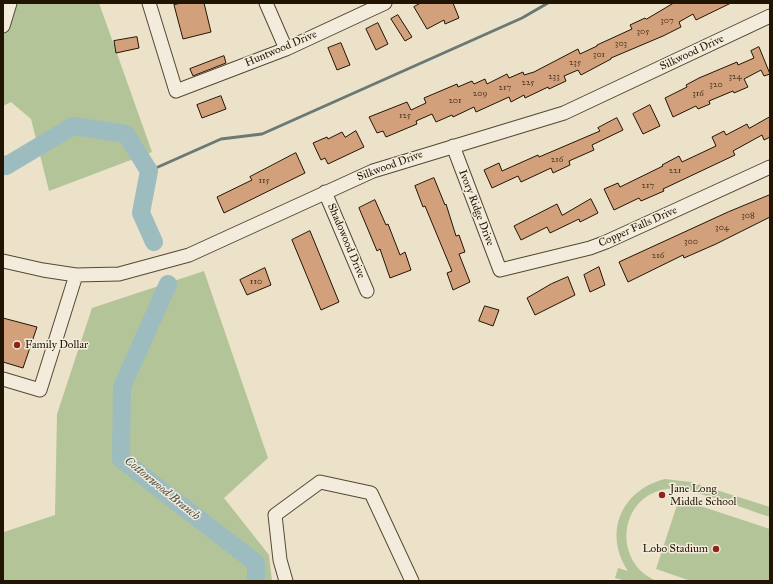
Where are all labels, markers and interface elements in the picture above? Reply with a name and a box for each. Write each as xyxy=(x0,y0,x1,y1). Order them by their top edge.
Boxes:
house number: 307 xyxy=(660,16,674,26)
house number: 305 xyxy=(636,27,650,37)
street label: Huntwood Drive xyxy=(243,28,319,70)
street label: Silkwood Drive xyxy=(658,32,726,74)
house number: 303 xyxy=(615,39,627,49)
house number: 301 xyxy=(593,50,605,60)
house number: 235 xyxy=(569,58,581,68)
house number: 233 xyxy=(548,72,560,82)
house number: 324 xyxy=(728,72,742,82)
house number: 225 xyxy=(522,78,534,88)
house number: 320 xyxy=(709,80,723,90)
house number: 217 xyxy=(499,83,511,93)
house number: 209 xyxy=(473,89,487,99)
house number: 316 xyxy=(692,89,704,99)
house number: 201 xyxy=(448,96,462,106)
house number: 125 xyxy=(399,111,411,121)
street label: Silkwood Drive xyxy=(355,148,425,184)
house number: 216 xyxy=(551,155,563,165)
house number: 221 xyxy=(669,166,681,176)
street label: Ivory Ridge Drive xyxy=(455,168,497,248)
house number: 115 xyxy=(258,176,270,186)
house number: 217 xyxy=(642,181,654,191)
street label: Shadowood Drive xyxy=(324,202,368,280)
street label: Copper Falls Drive xyxy=(597,204,679,250)
house number: 308 xyxy=(741,211,755,221)
house number: 304 xyxy=(715,223,729,233)
house number: 300 xyxy=(684,237,698,247)
house number: 216 xyxy=(652,251,664,261)
house number: 110 xyxy=(250,277,262,287)
place label: Family Dollar xyxy=(25,338,88,352)
marker: Family Dollar xyxy=(12,340,22,350)
water label: Cottonwood Branch xyxy=(121,454,203,524)
place label: Jane Long Middle School xyxy=(670,482,736,508)
marker: Jane Long Middle School xyxy=(657,490,667,500)
place label: Lobo Stadium xyxy=(642,542,708,556)
marker: Lobo Stadium xyxy=(711,544,721,554)

